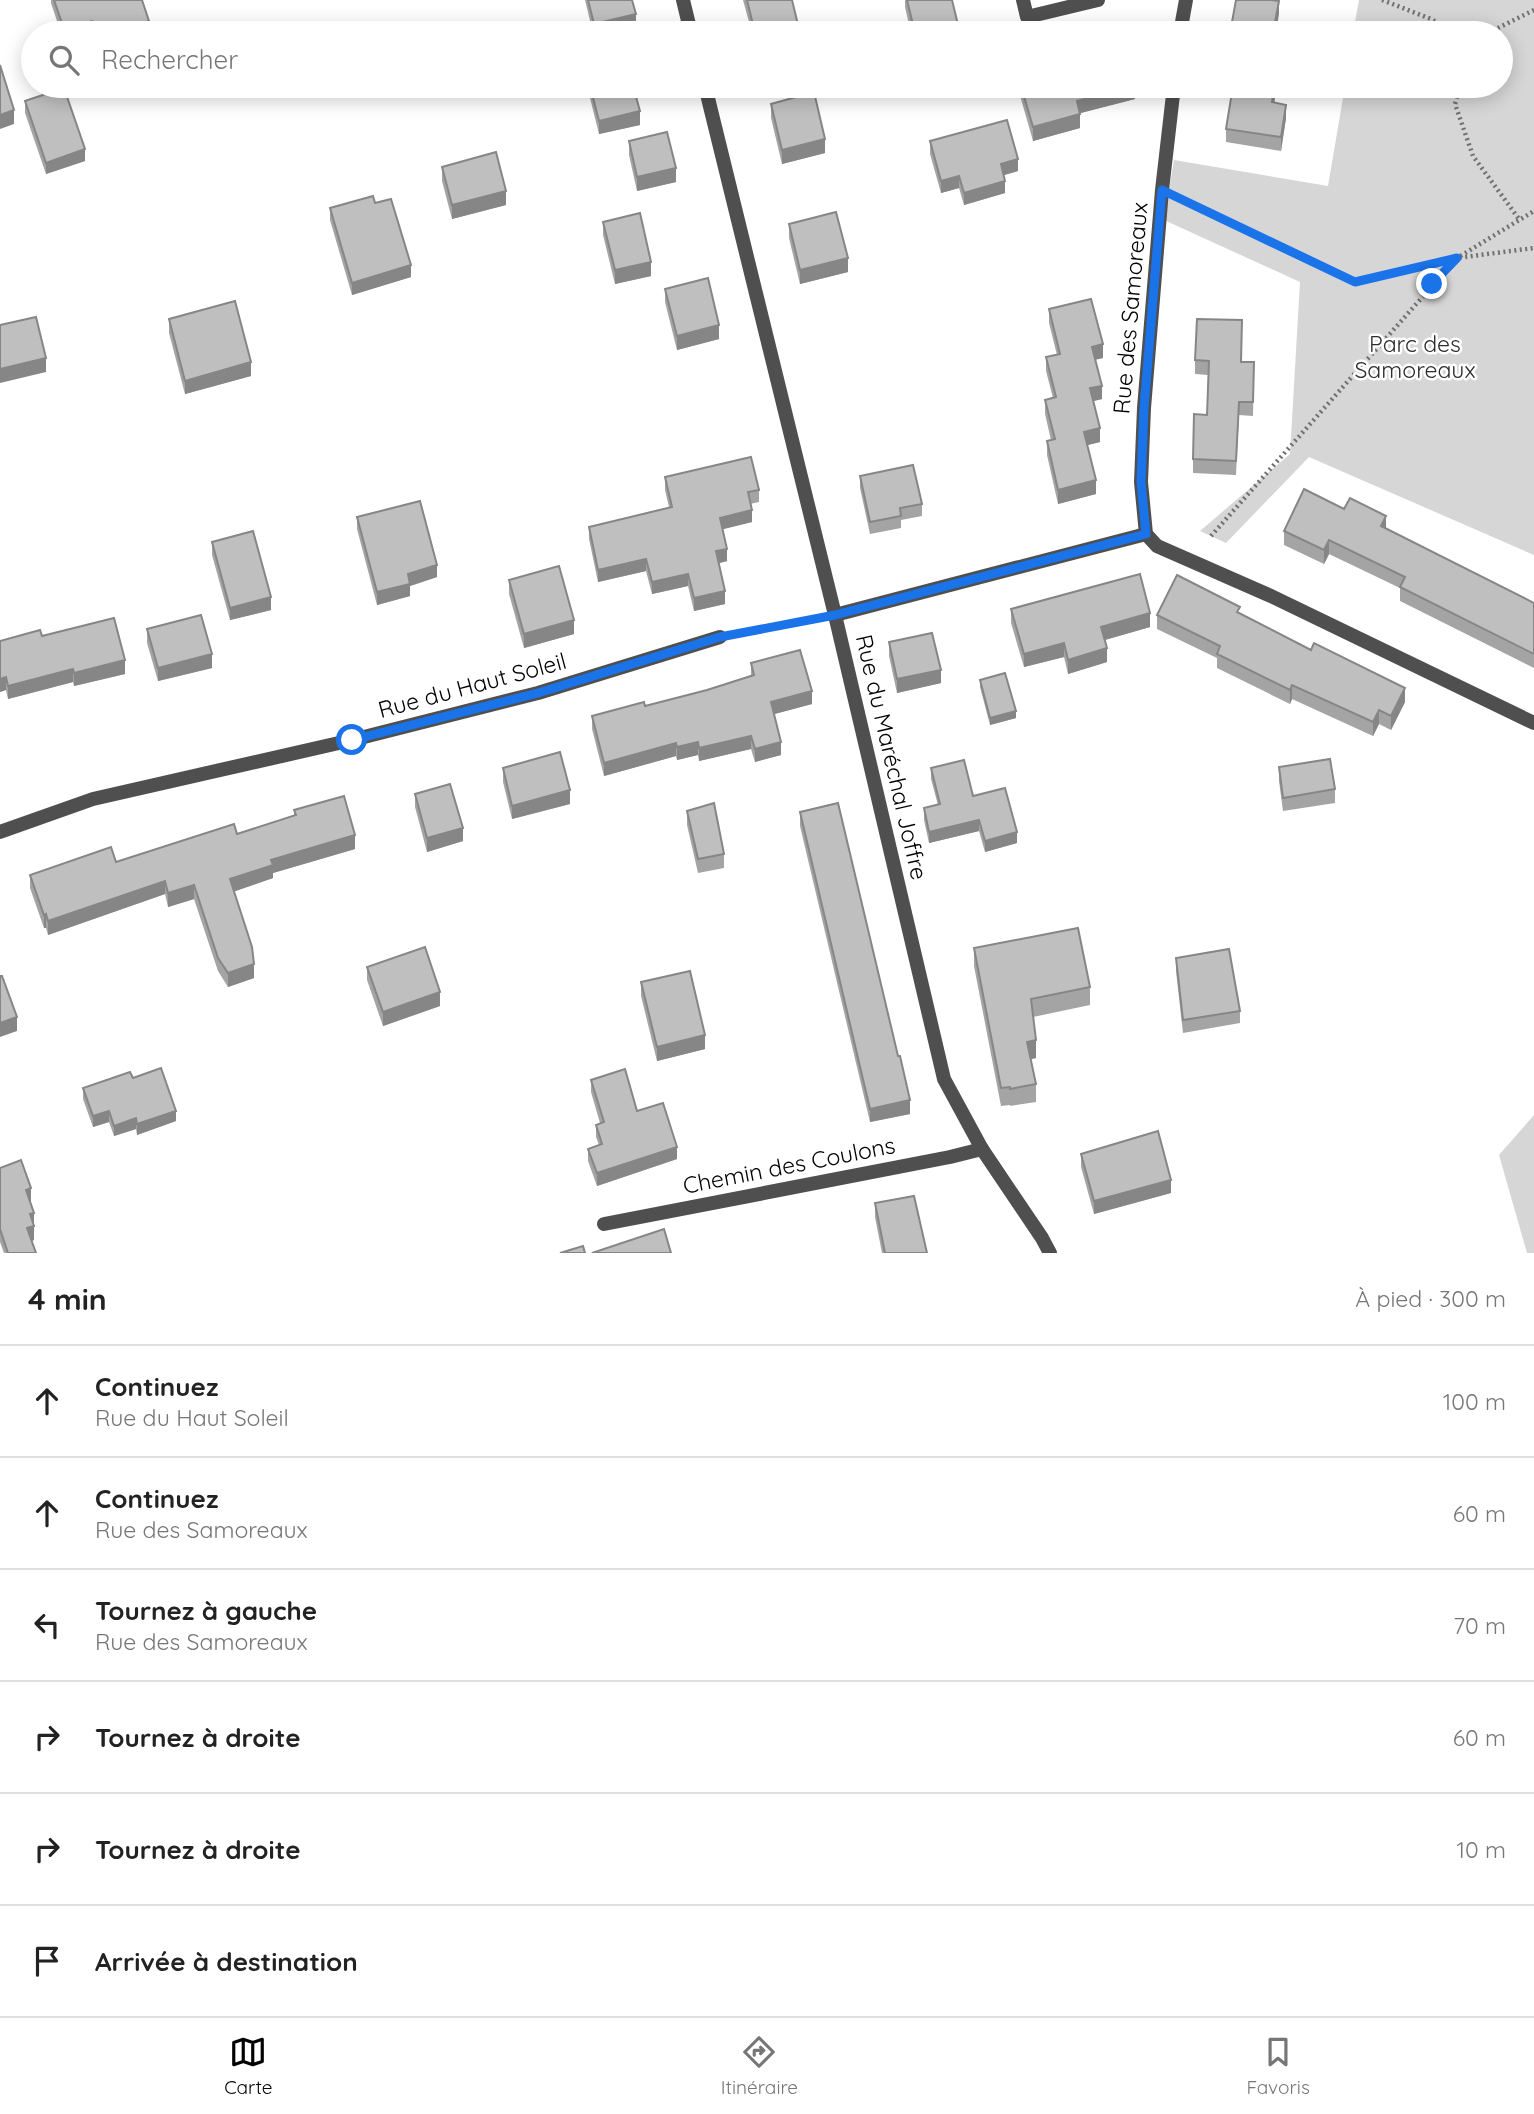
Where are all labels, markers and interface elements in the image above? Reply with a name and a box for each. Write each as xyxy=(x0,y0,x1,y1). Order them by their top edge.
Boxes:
search box xyxy=(21,21,1513,98)
icon: search xyxy=(45,41,83,79)
text: Rechercher xyxy=(101,43,238,76)
street label: Rue des Samoreaux xyxy=(1106,201,1154,415)
route end xyxy=(1416,268,1447,299)
park label: Parc des Samoreaux xyxy=(1354,329,1476,384)
street label: Rue du Maréchal Joffre xyxy=(850,631,934,883)
street label: Rue du Haut Soleil xyxy=(375,646,569,724)
route start xyxy=(336,724,367,755)
street label: Chemin des Coulons xyxy=(680,1130,898,1200)
text: 4 min xyxy=(28,1280,107,1318)
text: À pied · 300 m xyxy=(1355,1284,1506,1313)
text: Continuez xyxy=(95,1370,218,1403)
icon: ahead xyxy=(28,1382,66,1420)
text: 100 m xyxy=(1443,1387,1506,1416)
text: Rue du Haut Soleil xyxy=(95,1403,289,1432)
text: Continuez xyxy=(95,1482,218,1515)
icon: ahead xyxy=(28,1494,66,1532)
text: 60 m xyxy=(1453,1499,1506,1528)
text: Rue des Samoreaux xyxy=(95,1515,308,1544)
text: Tournez à gauche xyxy=(95,1594,317,1627)
icon: left xyxy=(28,1606,66,1644)
text: 70 m xyxy=(1453,1611,1506,1640)
text: Rue des Samoreaux xyxy=(95,1627,308,1656)
icon: right xyxy=(28,1718,66,1756)
text: Tournez à droite xyxy=(95,1721,300,1754)
text: 60 m xyxy=(1453,1723,1506,1752)
icon: right xyxy=(28,1830,66,1868)
text: Tournez à droite xyxy=(95,1833,300,1866)
text: 10 m xyxy=(1457,1835,1506,1864)
icon: arrive xyxy=(28,1942,66,1980)
text: Arrivée à destination xyxy=(95,1945,358,1978)
tab: Carte xyxy=(224,2033,272,2099)
tab: Itinéraire xyxy=(721,2033,798,2099)
tab: Favoris xyxy=(1246,2033,1310,2099)

